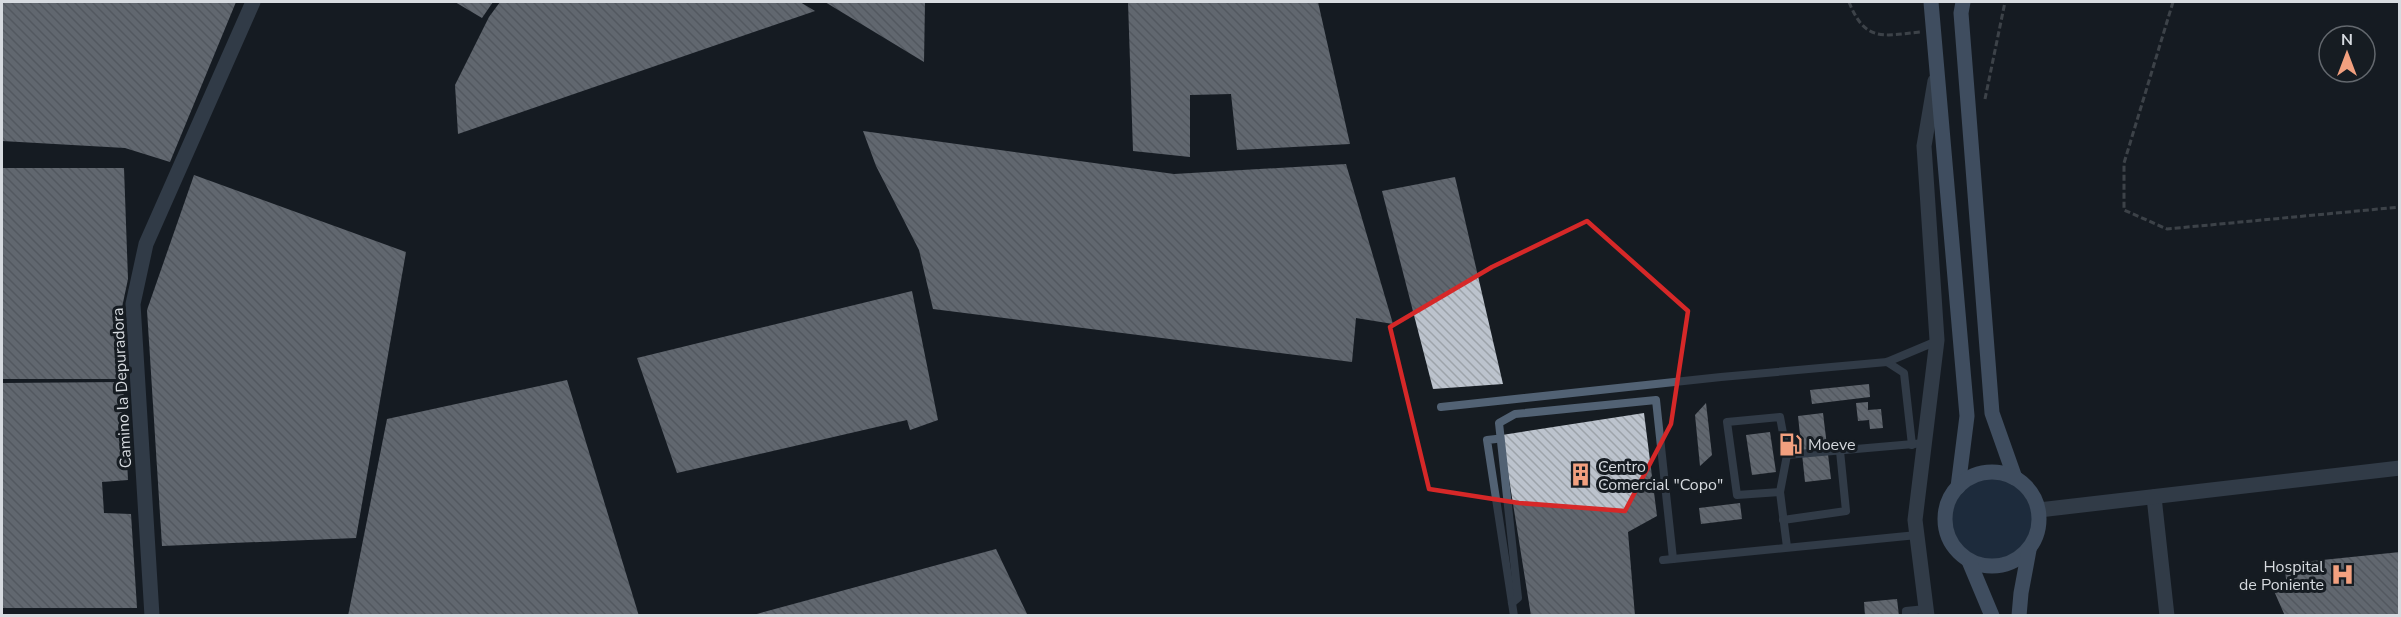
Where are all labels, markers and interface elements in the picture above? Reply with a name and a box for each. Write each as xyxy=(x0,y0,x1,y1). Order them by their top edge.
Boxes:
north arrow xyxy=(2317,24,2377,84)
text: N xyxy=(2341,29,2353,51)
street label: Camino la Depuradora xyxy=(107,307,137,469)
fuel station icon: Moeve xyxy=(1777,431,1803,457)
place label: Moeve xyxy=(1808,434,1856,456)
place label: Centro Comercial "Copo" xyxy=(1598,456,1723,496)
building icon: Centro Comercial "Copo" xyxy=(1567,462,1593,488)
place label: Hospital de Poniente xyxy=(2239,556,2324,596)
hospital icon: Hospital de Poniente xyxy=(2329,562,2355,588)

